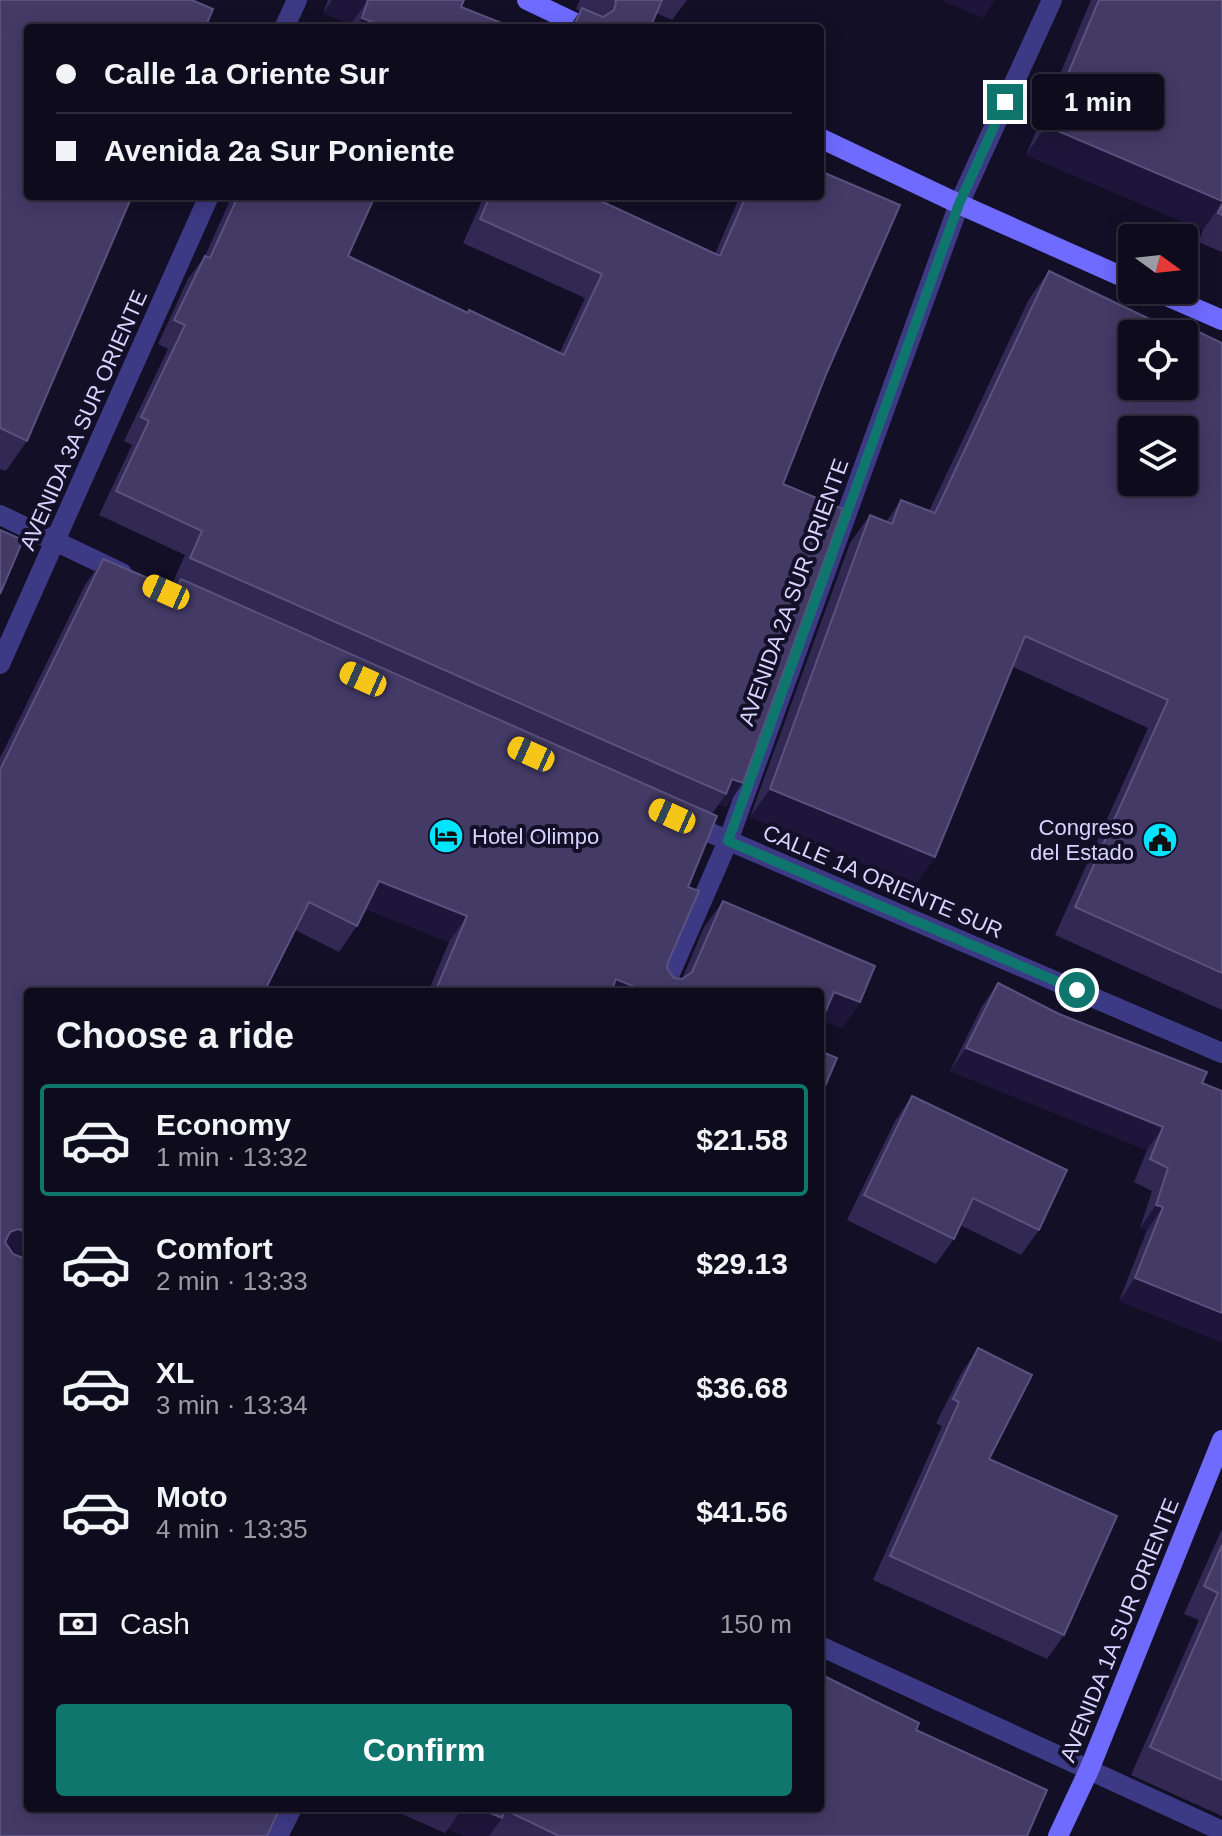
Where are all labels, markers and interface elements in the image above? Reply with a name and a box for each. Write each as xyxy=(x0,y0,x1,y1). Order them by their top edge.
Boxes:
text: Calle 1a Oriente Sur xyxy=(104,57,389,90)
callout: 1 min xyxy=(1033,74,1165,130)
route end xyxy=(987,84,1023,120)
text: 1 min xyxy=(1064,87,1132,117)
text: Avenida 2a Sur Poniente xyxy=(104,134,455,167)
north arrow xyxy=(1118,224,1198,304)
map controls xyxy=(1118,224,1198,496)
street label: AVENIDA 3A SUR ORIENTE xyxy=(15,286,152,554)
button: locate xyxy=(1118,320,1198,400)
button: layers xyxy=(1118,416,1198,496)
street label: AVENIDA 2A SUR ORIENTE xyxy=(733,455,853,729)
car xyxy=(139,571,193,613)
car xyxy=(336,658,390,700)
car xyxy=(504,733,558,775)
car xyxy=(645,795,699,837)
place label: Congreso del Estado xyxy=(1030,815,1134,865)
hotel icon: Hotel Olimpo xyxy=(427,817,465,855)
street label: CALLE 1A ORIENTE SUR xyxy=(759,820,1006,943)
public building icon: Congreso del Estado xyxy=(1141,821,1179,859)
place label: Hotel Olimpo xyxy=(472,824,599,849)
route start xyxy=(1059,972,1095,1008)
text: Choose a ride xyxy=(56,1015,294,1056)
icon: car xyxy=(60,1104,132,1176)
text: Economy xyxy=(156,1108,291,1141)
text: $21.58 xyxy=(696,1123,788,1156)
text: 1 min · 13:32 xyxy=(156,1142,308,1172)
icon: car xyxy=(60,1228,132,1300)
text: Comfort xyxy=(156,1232,273,1265)
text: $29.13 xyxy=(696,1247,788,1280)
text: 2 min · 13:33 xyxy=(156,1266,308,1296)
icon: car xyxy=(60,1352,132,1424)
text: XL xyxy=(156,1356,194,1389)
text: $36.68 xyxy=(696,1371,788,1404)
text: 3 min · 13:34 xyxy=(156,1390,308,1420)
icon: car xyxy=(60,1476,132,1548)
text: Moto xyxy=(156,1480,228,1513)
text: $41.56 xyxy=(696,1495,788,1528)
street label: AVENIDA 1A SUR ORIENTE xyxy=(1055,1495,1184,1766)
text: 4 min · 13:35 xyxy=(156,1514,308,1544)
icon: cash xyxy=(56,1602,100,1646)
text: Cash xyxy=(120,1607,190,1640)
text: 150 m xyxy=(720,1609,792,1639)
button: Confirm xyxy=(56,1704,792,1796)

